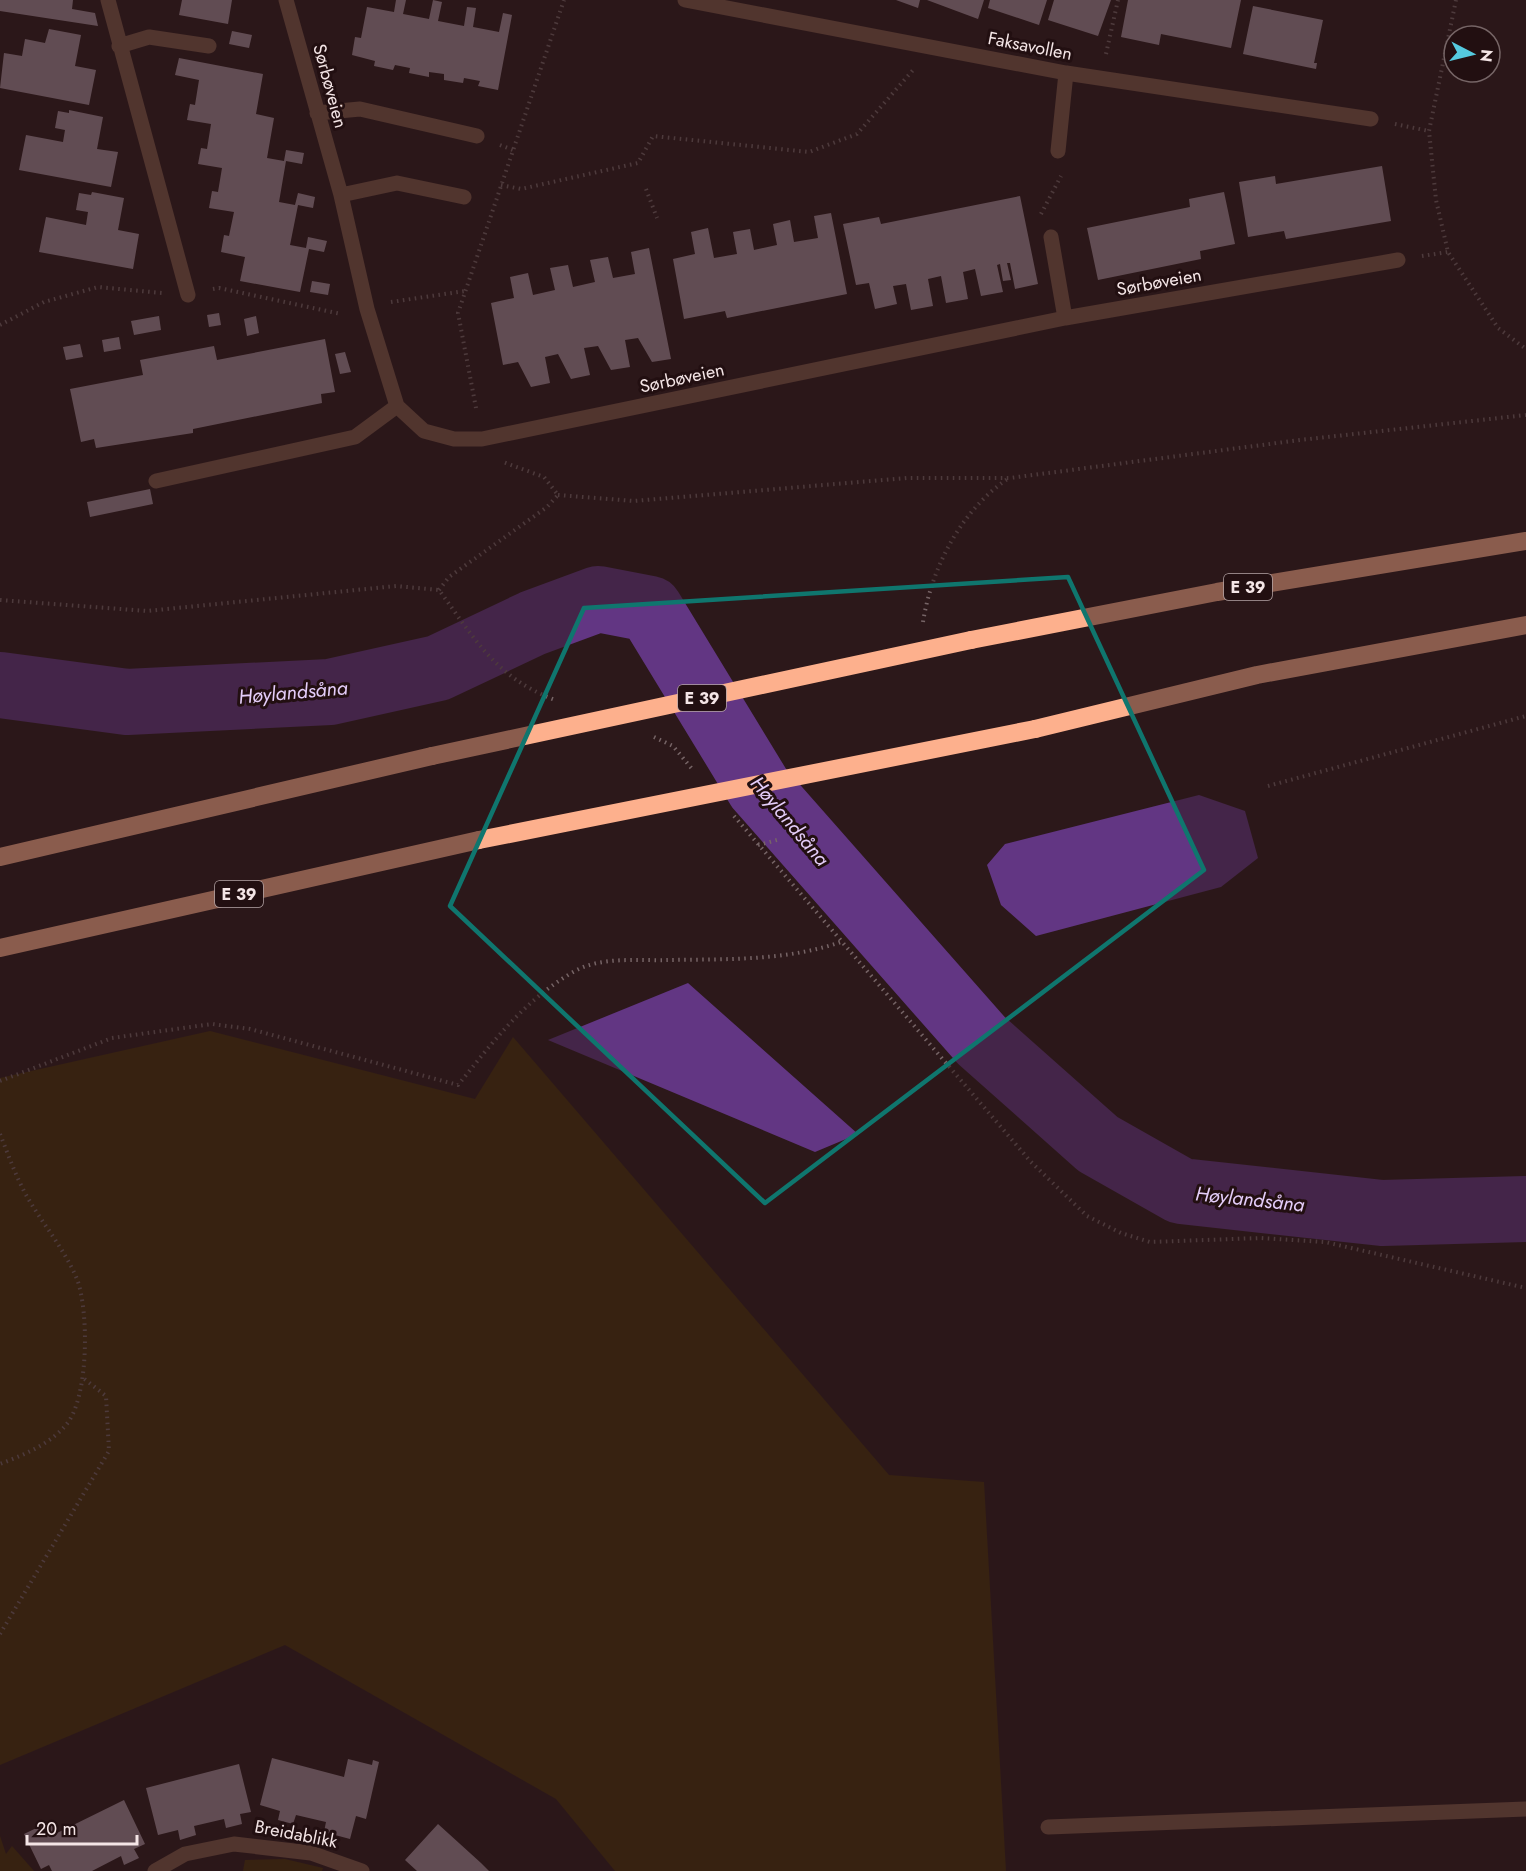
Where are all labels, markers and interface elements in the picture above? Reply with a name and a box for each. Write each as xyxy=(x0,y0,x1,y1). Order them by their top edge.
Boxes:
north arrow xyxy=(1442,24,1502,84)
street label: Faksavollen xyxy=(986,25,1074,67)
street label: Sørbøveien xyxy=(306,41,354,131)
text: N xyxy=(1474,48,1499,63)
street label: Sørbøveien xyxy=(1114,262,1204,302)
street label: Sørbøveien xyxy=(637,356,727,400)
road number: E 39 xyxy=(1224,574,1272,600)
water label: Høylandsåna xyxy=(237,673,349,712)
road number: E 39 xyxy=(678,685,726,711)
water label: Høylandsåna xyxy=(743,770,836,873)
road number: E 39 xyxy=(215,881,263,907)
water label: Høylandsåna xyxy=(1194,1179,1306,1220)
scale bar xyxy=(27,1808,136,1846)
street label: Breidablikk xyxy=(252,1813,340,1855)
text: 20 m xyxy=(36,1816,76,1842)

